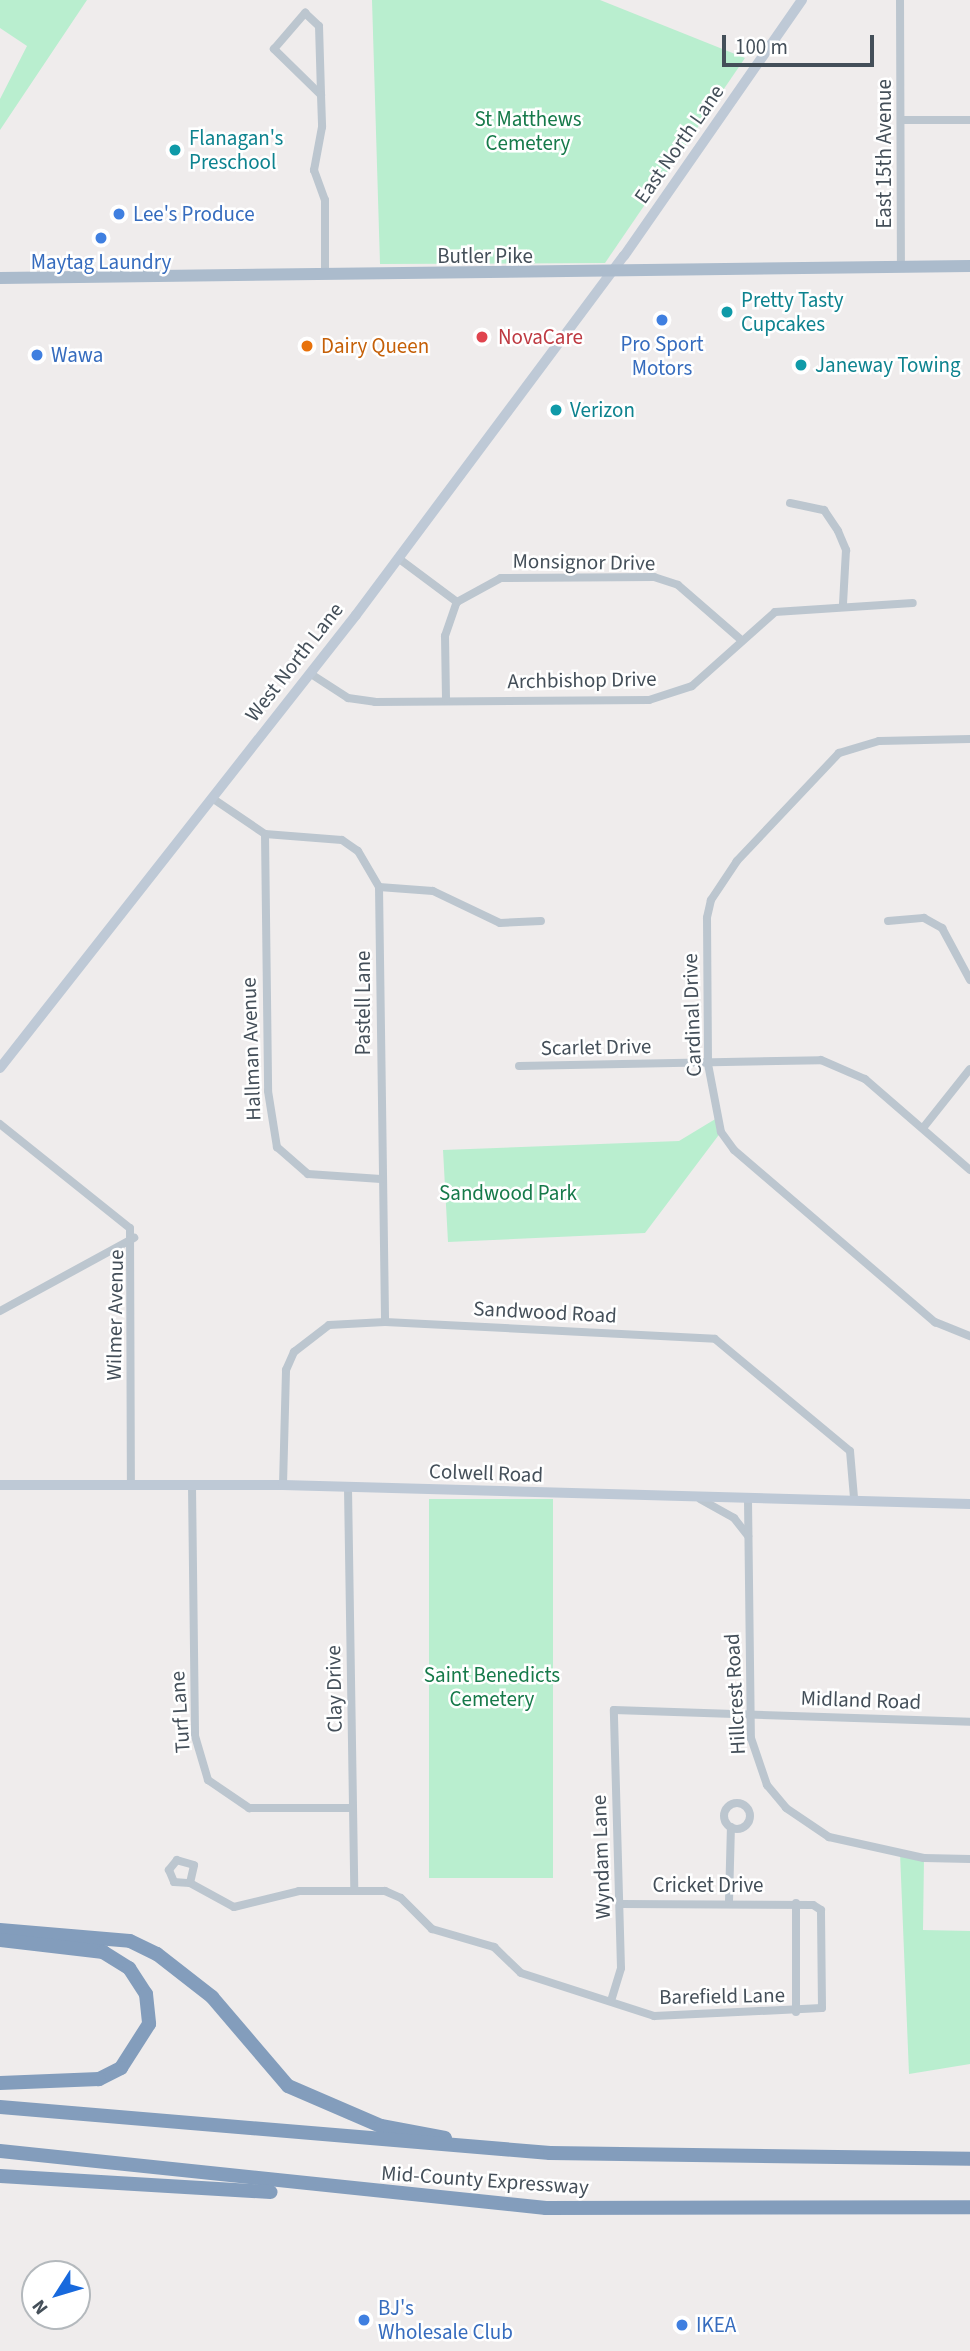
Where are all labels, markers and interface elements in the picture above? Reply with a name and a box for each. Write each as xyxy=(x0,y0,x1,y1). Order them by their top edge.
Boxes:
scale bar xyxy=(725,21,877,65)
text: 100 m xyxy=(735,32,788,62)
street label: East 15th Avenue xyxy=(871,79,897,229)
street label: East North Lane xyxy=(629,80,729,208)
park label: St Matthews Cemetery xyxy=(474,106,582,156)
place label: Flanagan's Preschool xyxy=(189,125,283,175)
marker: Flanagan's Preschool xyxy=(167,142,183,158)
place label: Lee's Produce xyxy=(133,201,255,227)
marker: Lee's Produce xyxy=(111,206,127,222)
marker: Maytag Laundry xyxy=(93,230,109,246)
street label: Butler Pike xyxy=(437,243,533,269)
place label: Maytag Laundry xyxy=(31,249,171,275)
place label: Pretty Tasty Cupcakes xyxy=(741,287,844,337)
marker: Pretty Tasty Cupcakes xyxy=(719,304,735,320)
marker: Pro Sport Motors xyxy=(654,312,670,328)
place label: NovaCare xyxy=(498,324,583,350)
marker: NovaCare xyxy=(472,327,492,347)
place label: Pro Sport Motors xyxy=(620,331,704,381)
place label: Dairy Queen xyxy=(321,333,429,359)
marker: Dairy Queen xyxy=(299,338,315,354)
place label: Wawa xyxy=(51,342,103,368)
marker: Wawa xyxy=(29,347,45,363)
place label: Janeway Towing xyxy=(815,352,961,378)
marker: Janeway Towing xyxy=(793,357,809,373)
place label: Verizon xyxy=(570,397,635,423)
marker: Verizon xyxy=(548,402,564,418)
street label: Monsignor Drive xyxy=(513,548,655,576)
street label: West North Lane xyxy=(240,597,348,727)
street label: Archbishop Drive xyxy=(507,666,657,694)
street label: Pastell Lane xyxy=(350,951,376,1055)
street label: Cardinal Drive xyxy=(677,953,707,1077)
street label: Hallman Avenue xyxy=(236,977,266,1121)
street label: Scarlet Drive xyxy=(540,1033,652,1061)
park label: Sandwood Park xyxy=(439,1180,577,1206)
street label: Wilmer Avenue xyxy=(101,1249,129,1381)
street label: Sandwood Road xyxy=(473,1296,617,1328)
street label: Colwell Road xyxy=(429,1458,543,1488)
street label: Hillcrest Road xyxy=(719,1633,751,1755)
street label: Clay Drive xyxy=(321,1645,347,1733)
park label: Saint Benedicts Cemetery xyxy=(424,1662,560,1712)
street label: Turf Lane xyxy=(165,1670,195,1754)
street label: Midland Road xyxy=(800,1685,922,1715)
street label: Wyndam Lane xyxy=(586,1794,616,1920)
street label: Cricket Drive xyxy=(652,1872,764,1898)
street label: Barefield Lane xyxy=(659,1982,785,2010)
street label: Mid-County Expressway xyxy=(380,2160,590,2200)
north arrow xyxy=(21,2260,91,2330)
text: N xyxy=(26,2294,55,2320)
place label: BJ's Wholesale Club xyxy=(378,2295,513,2345)
marker: BJ's Wholesale Club xyxy=(356,2312,372,2328)
place label: IKEA xyxy=(696,2312,736,2338)
marker: IKEA xyxy=(674,2317,690,2333)

